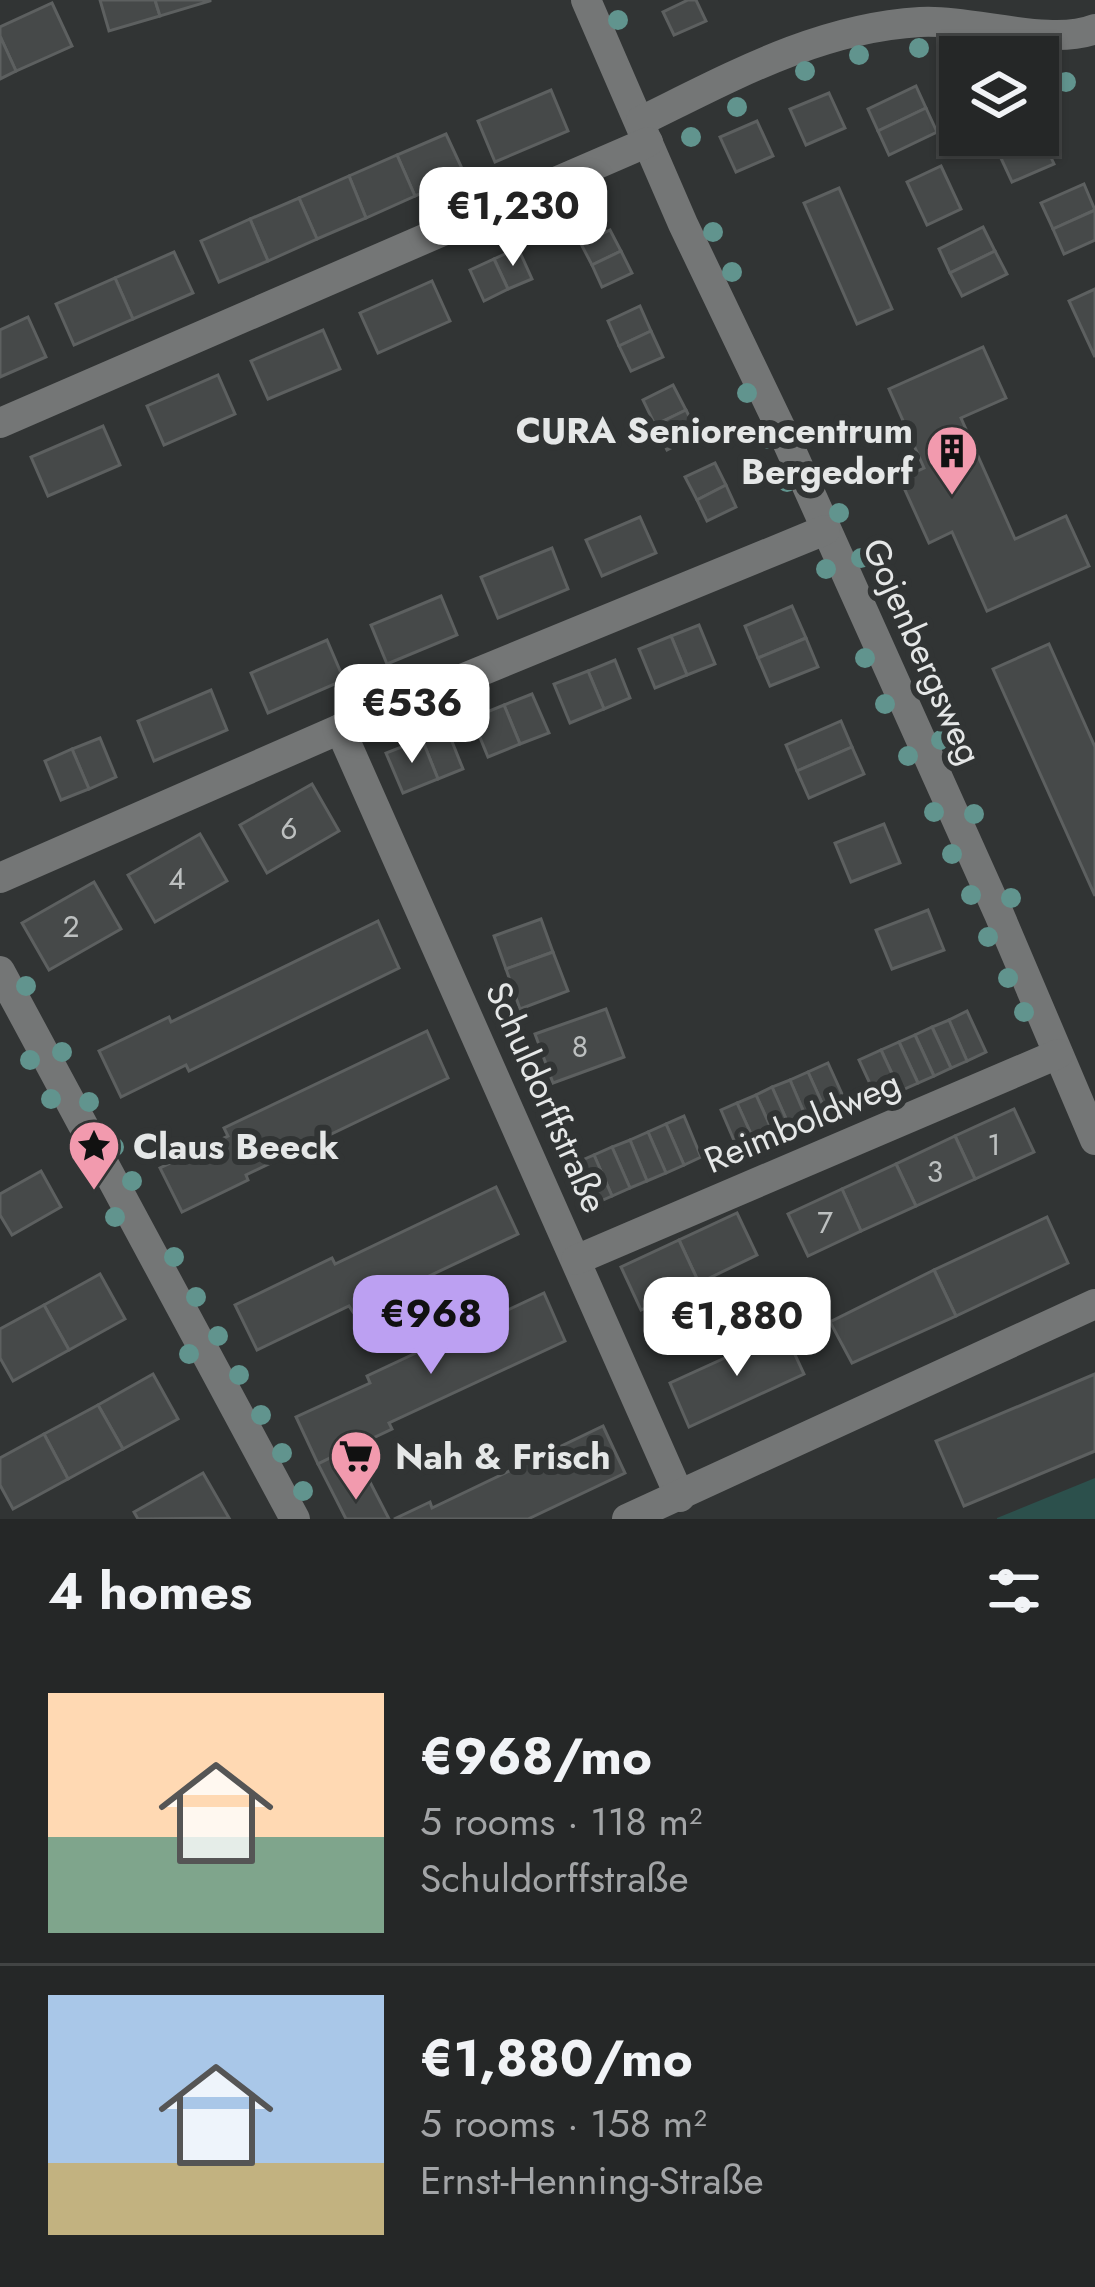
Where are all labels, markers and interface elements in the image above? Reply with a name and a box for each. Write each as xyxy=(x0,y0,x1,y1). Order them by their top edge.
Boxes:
map controls xyxy=(939,36,1059,156)
button: layers xyxy=(939,36,1059,156)
pin: €1,230 xyxy=(415,167,611,269)
text: €1,230 xyxy=(446,177,580,234)
place label: CURA Seniorencentrum Bergedorf xyxy=(516,404,915,497)
building icon: CURA Seniorencentrum Bergedorf xyxy=(924,423,980,497)
street label: Gojenbergsweg xyxy=(850,530,996,772)
pin: €536 xyxy=(341,664,483,766)
text: €536 xyxy=(361,674,463,731)
house number: 6 xyxy=(280,807,298,850)
house number: 4 xyxy=(168,857,186,900)
house number: 2 xyxy=(62,905,80,948)
street label: Schuldorffstraße xyxy=(473,973,621,1221)
house number: 8 xyxy=(572,1025,588,1068)
street label: Reimboldweg xyxy=(696,1056,908,1186)
place icon: Claus Beeck xyxy=(66,1118,122,1192)
place label: Claus Beeck xyxy=(133,1120,339,1172)
house number: 1 xyxy=(987,1123,1001,1166)
house number: 3 xyxy=(927,1150,943,1193)
house number: 7 xyxy=(817,1201,833,1244)
pin: €968 xyxy=(360,1275,502,1377)
pin: €1,880 xyxy=(639,1277,835,1379)
text: €968 xyxy=(380,1285,482,1342)
text: €1,880 xyxy=(671,1287,803,1344)
supermarket icon: Nah & Frisch xyxy=(328,1428,384,1502)
place label: Nah & Frisch xyxy=(395,1430,611,1482)
text: 4 homes xyxy=(48,1554,252,1628)
icon: filters xyxy=(981,1558,1047,1624)
text: €968/mo xyxy=(420,1719,652,1793)
icon: home xyxy=(144,1741,288,1885)
text: 5 rooms · 118 m² xyxy=(420,1793,702,1850)
text: Schuldorffstraße xyxy=(420,1850,688,1907)
text: €1,880/mo xyxy=(420,2021,693,2095)
icon: home xyxy=(144,2043,288,2187)
text: 5 rooms · 158 m² xyxy=(420,2095,707,2152)
text: Ernst-Henning-Straße xyxy=(420,2152,764,2209)

